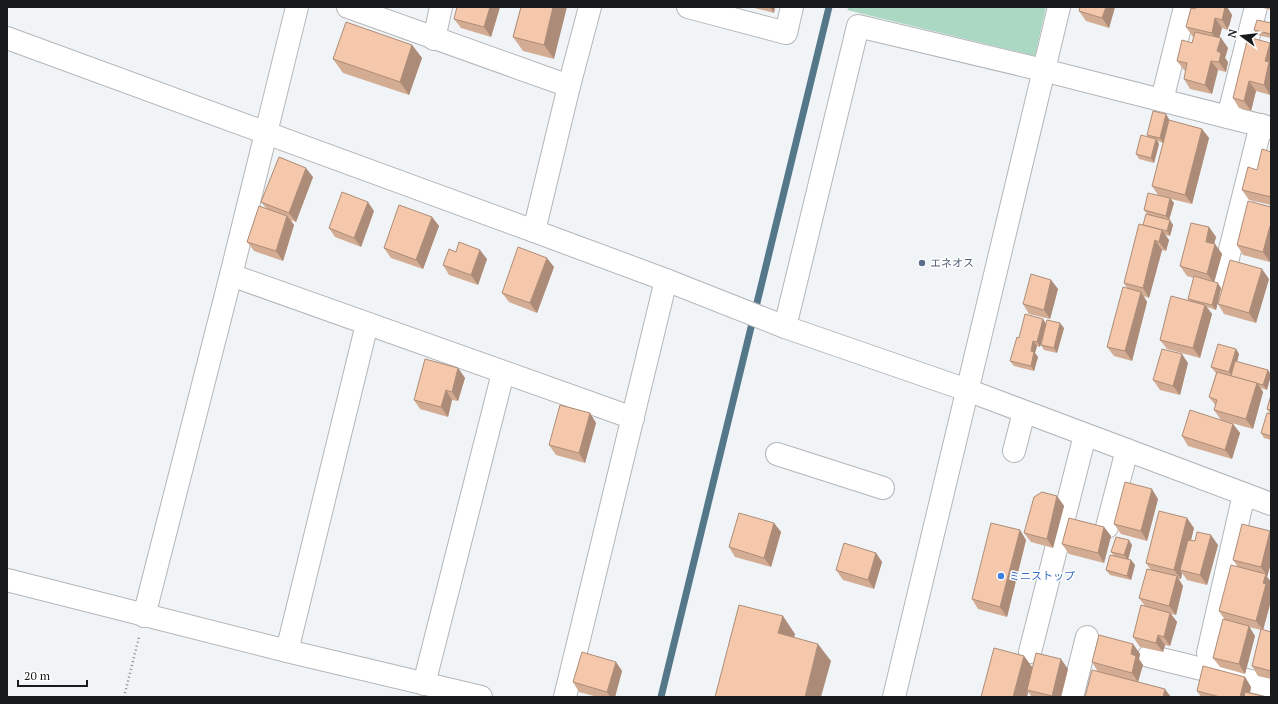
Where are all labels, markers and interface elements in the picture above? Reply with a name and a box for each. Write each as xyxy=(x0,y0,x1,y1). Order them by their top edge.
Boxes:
north arrow xyxy=(1222,16,1262,56)
text: N xyxy=(1224,27,1240,39)
place label: エネオス xyxy=(930,256,974,270)
marker: エネオス xyxy=(917,258,927,268)
place label: ミニストップ xyxy=(1009,569,1075,583)
marker: ミニストップ xyxy=(996,571,1006,581)
scale bar xyxy=(18,662,87,688)
text: 20 m xyxy=(24,668,51,683)

